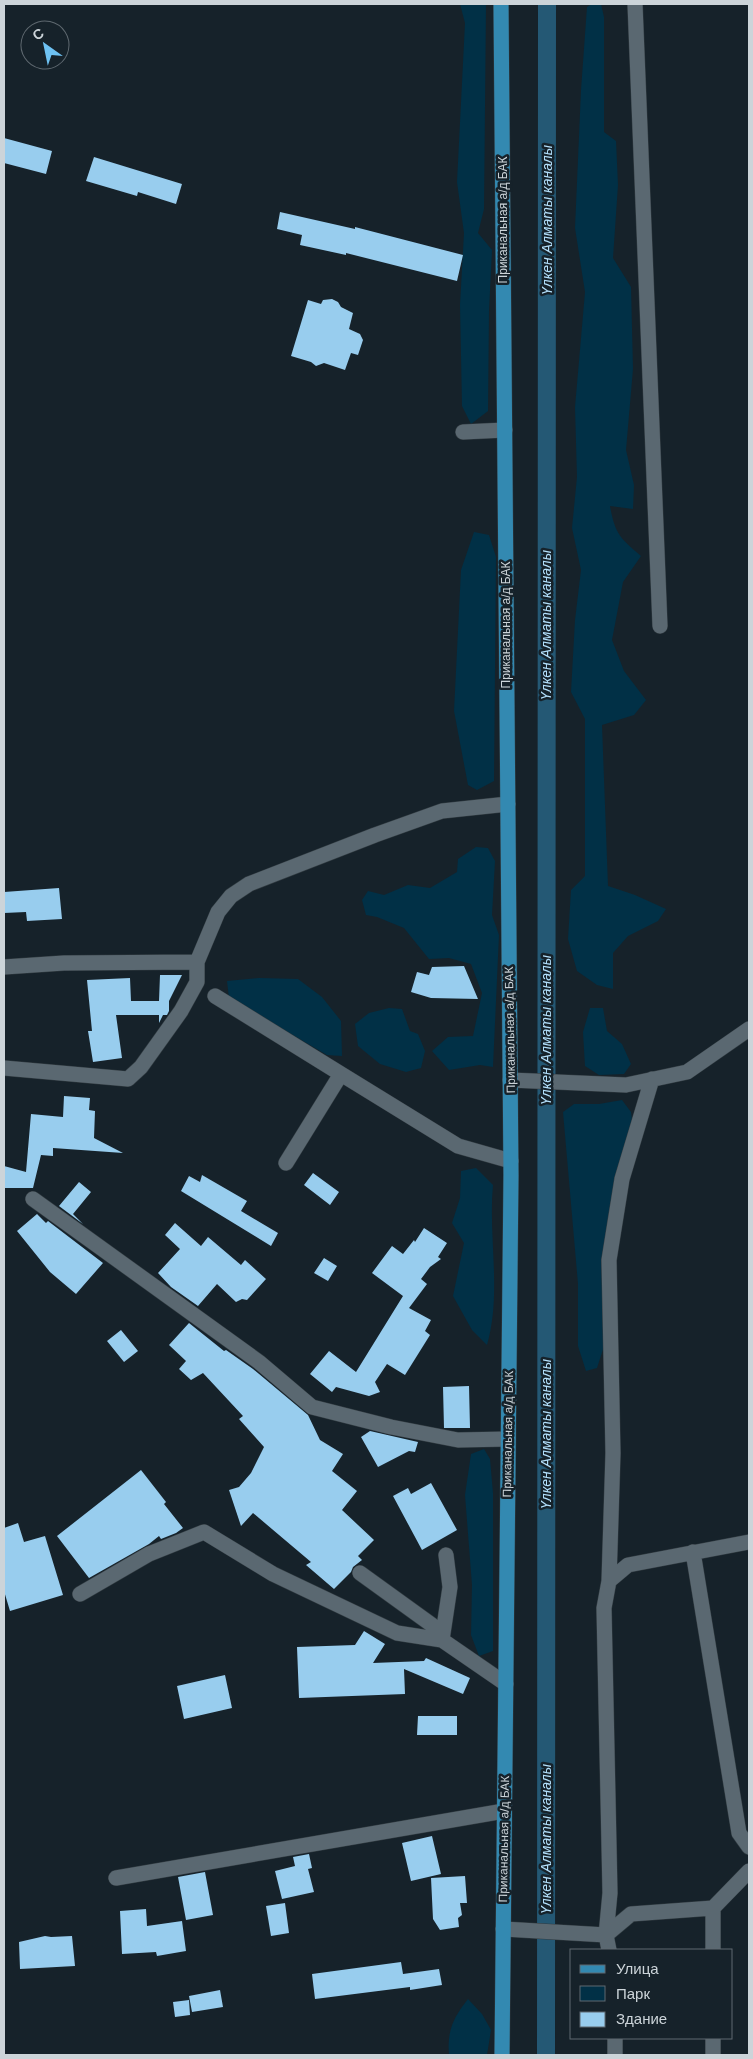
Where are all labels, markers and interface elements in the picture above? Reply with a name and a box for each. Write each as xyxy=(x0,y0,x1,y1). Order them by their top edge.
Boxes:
north arrow xyxy=(20,20,70,70)
text: С xyxy=(29,25,47,44)
water label: Үлкен Алматы каналы xyxy=(539,144,555,295)
street label: Приканальная а/д БАК xyxy=(496,157,510,283)
water label: Үлкен Алматы каналы xyxy=(538,549,554,700)
street label: Приканальная а/д БАК xyxy=(499,562,513,688)
water label: Үлкен Алматы каналы xyxy=(538,954,554,1105)
street label: Приканальная а/д БАК xyxy=(502,966,518,1094)
water label: Үлкен Алматы каналы xyxy=(538,1358,554,1509)
street label: Приканальная а/д БАК xyxy=(500,1370,516,1498)
water label: Үлкен Алматы каналы xyxy=(538,1763,554,1914)
street label: Приканальная а/д БАК xyxy=(496,1775,512,1903)
legend xyxy=(570,1949,733,2039)
text: Улица xyxy=(616,1960,659,1977)
text: Парк xyxy=(616,1985,650,2002)
text: Здание xyxy=(616,2010,667,2027)

